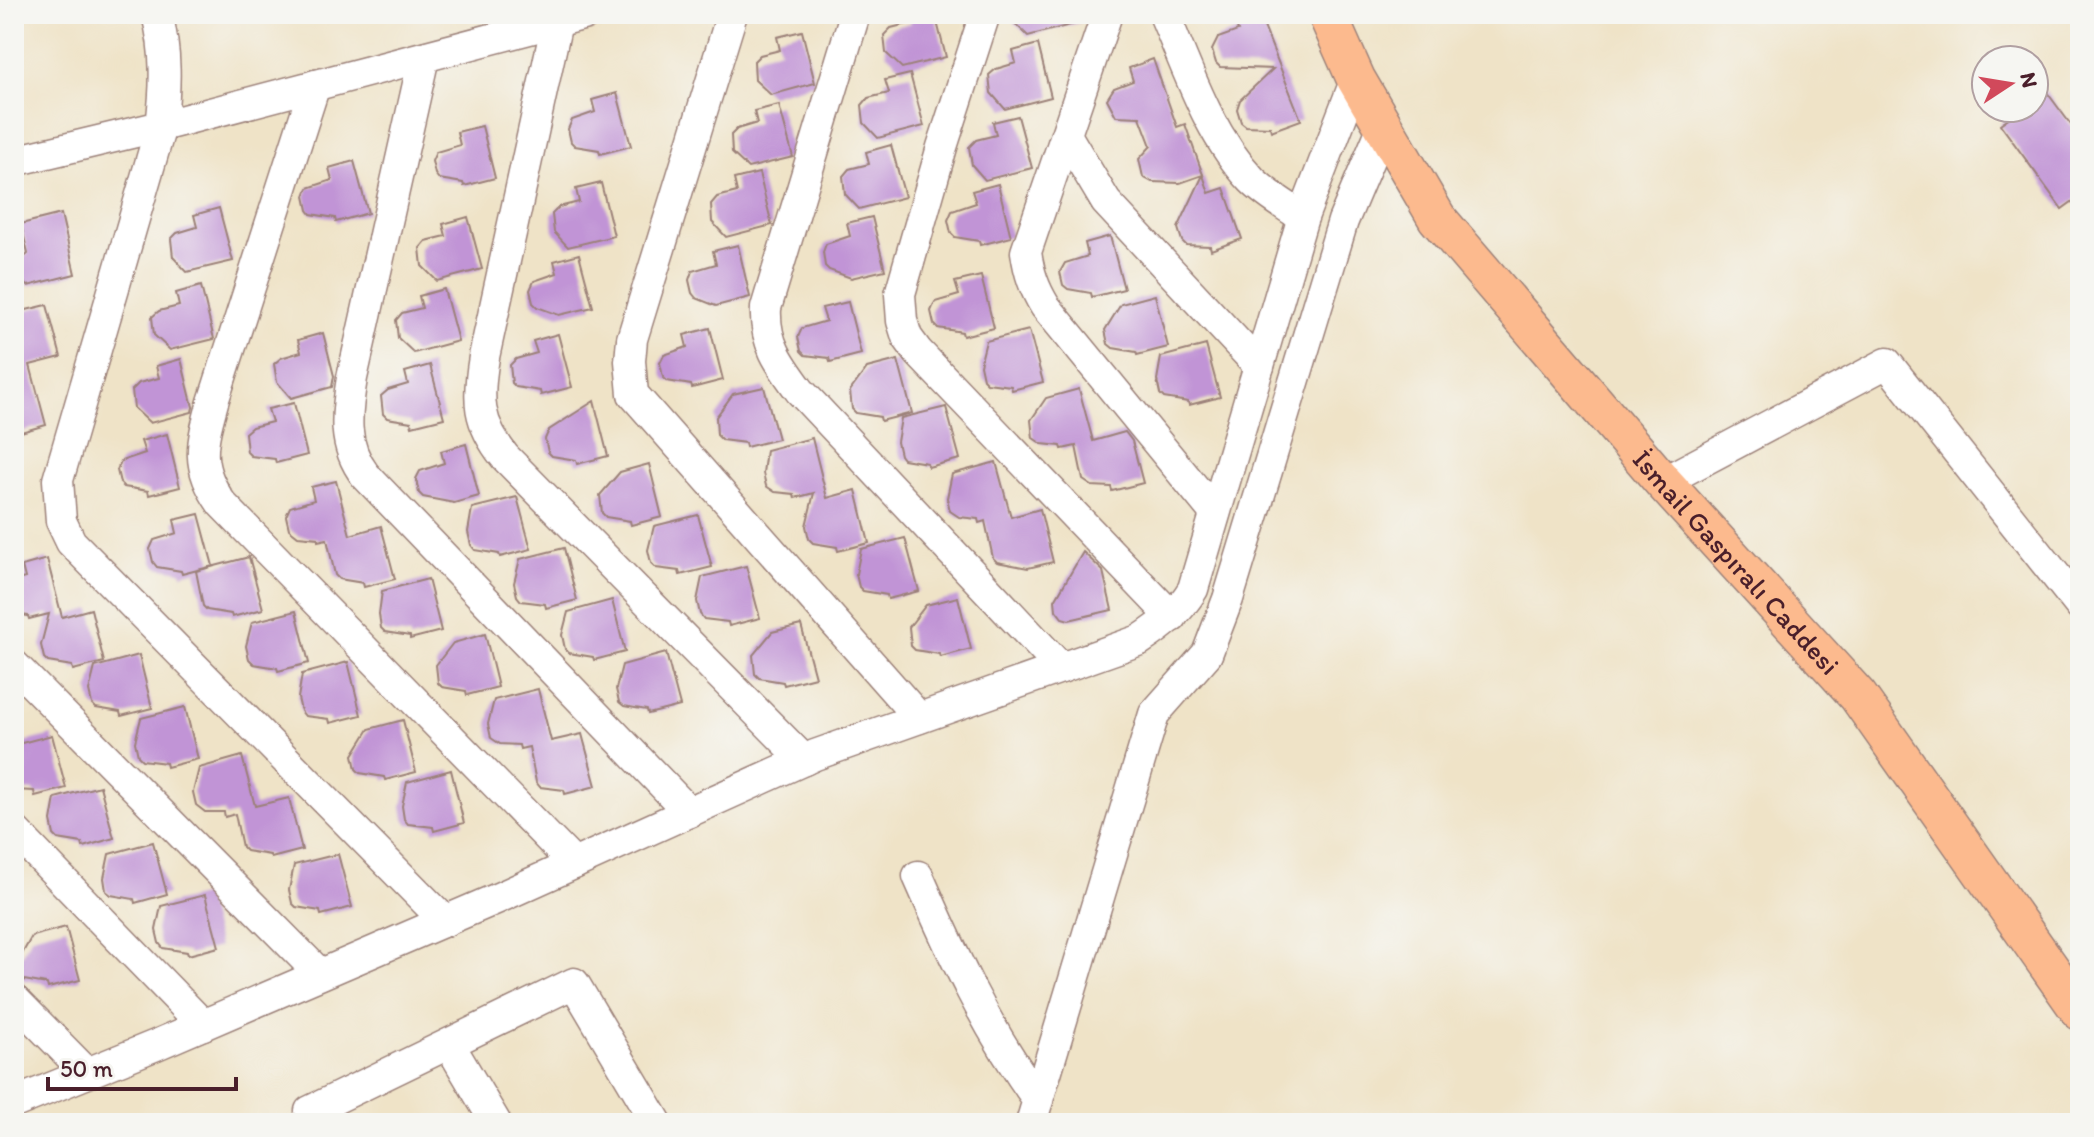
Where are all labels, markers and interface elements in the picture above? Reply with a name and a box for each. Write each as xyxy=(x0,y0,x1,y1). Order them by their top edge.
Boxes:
north arrow xyxy=(1970,44,2050,124)
text: N xyxy=(2014,70,2044,90)
street label: İsmail Gaspıralı Caddesi xyxy=(1626,442,1847,682)
scale bar xyxy=(48,1041,236,1091)
text: 50 m xyxy=(60,1054,113,1083)

